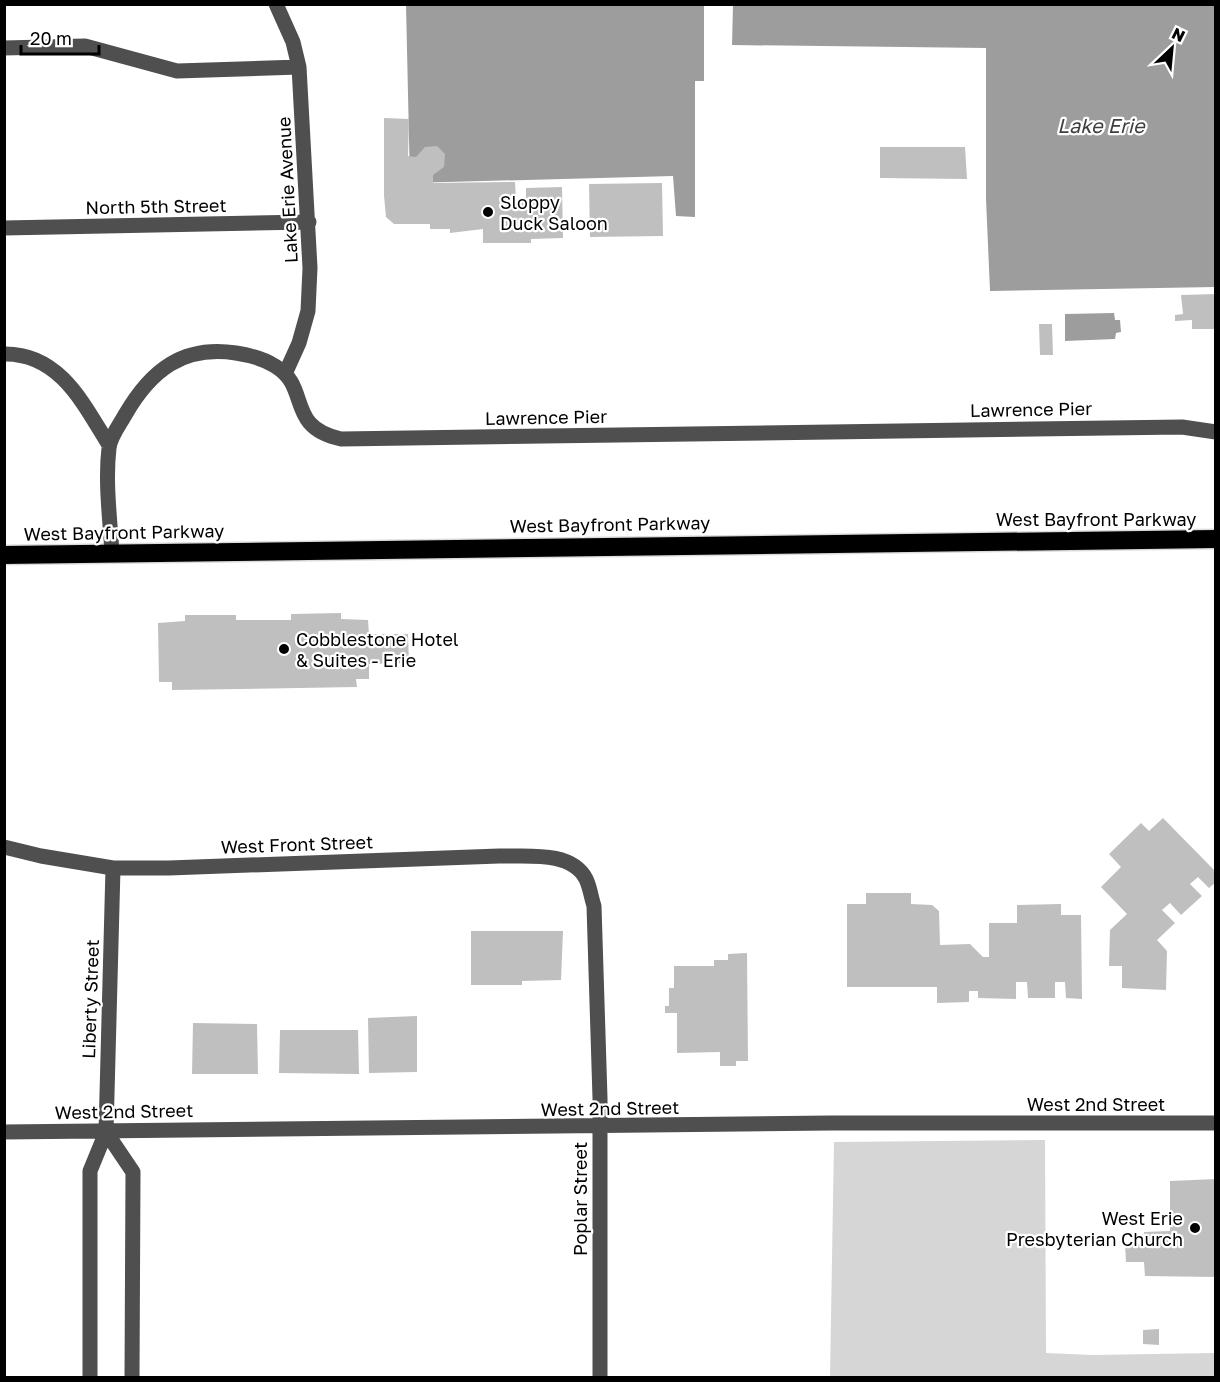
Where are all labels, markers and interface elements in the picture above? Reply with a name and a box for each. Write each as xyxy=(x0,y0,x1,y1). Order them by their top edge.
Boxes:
scale bar xyxy=(21,18,99,56)
north arrow xyxy=(1142,18,1202,78)
text: N xyxy=(1169,23,1188,46)
text: 20 m xyxy=(30,27,72,49)
water label: Lake Erie xyxy=(1057,113,1146,137)
street label: Lake Erie Avenue xyxy=(272,116,302,264)
place label: Sloppy Duck Saloon xyxy=(500,191,608,234)
street label: North 5th Street xyxy=(85,194,227,218)
marker: Sloppy Duck Saloon xyxy=(481,205,495,219)
street label: Lawrence Pier xyxy=(970,397,1092,421)
street label: Lawrence Pier xyxy=(485,405,607,429)
street label: West Bayfront Parkway xyxy=(996,508,1196,530)
street label: West Bayfront Parkway xyxy=(510,511,710,537)
street label: West Bayfront Parkway xyxy=(24,519,224,545)
place label: Cobblestone Hotel & Suites - Erie xyxy=(296,628,459,671)
marker: Cobblestone Hotel & Suites - Erie xyxy=(277,642,291,656)
street label: West Front Street xyxy=(220,830,374,858)
street label: Liberty Street xyxy=(77,939,103,1059)
street label: West 2nd Street xyxy=(1027,1093,1165,1115)
street label: West 2nd Street xyxy=(541,1096,679,1120)
street label: West 2nd Street xyxy=(55,1099,193,1123)
street label: Poplar Street xyxy=(569,1142,591,1256)
place label: West Erie Presbyterian Church xyxy=(1006,1207,1183,1250)
marker: West Erie Presbyterian Church xyxy=(1188,1221,1202,1235)

